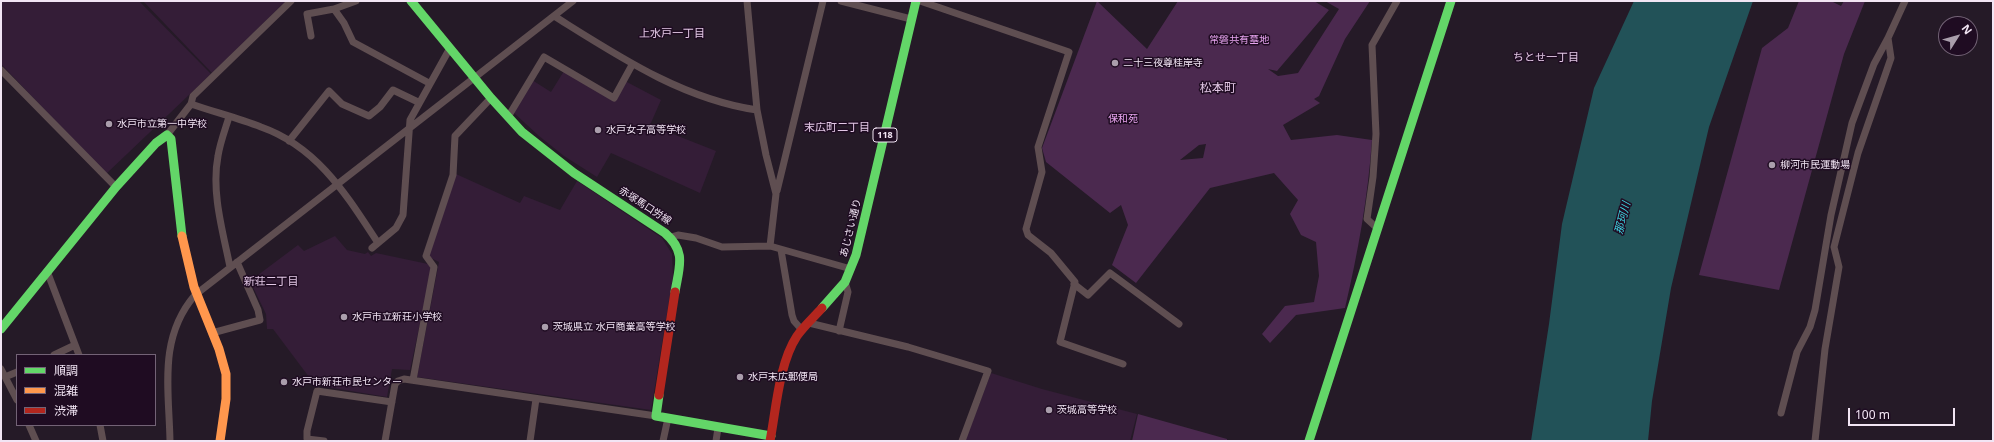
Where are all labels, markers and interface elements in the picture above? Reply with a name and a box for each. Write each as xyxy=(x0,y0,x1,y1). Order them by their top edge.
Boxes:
north arrow xyxy=(1938,16,1978,56)
text: N xyxy=(1958,21,1976,37)
district label: 上水戸一丁目 xyxy=(639,27,705,41)
park label: 常磐共有墓地 xyxy=(1209,34,1269,46)
district label: ちとせ一丁目 xyxy=(1513,51,1579,65)
place label: 二十三夜尊桂岸寺 xyxy=(1123,57,1203,69)
marker: 二十三夜尊桂岸寺 xyxy=(1110,58,1120,68)
district label: 松本町 xyxy=(1200,82,1236,96)
park label: 保和苑 xyxy=(1108,113,1138,125)
place label: 水戸市立第一中学校 xyxy=(117,118,207,130)
marker: 水戸市立第一中学校 xyxy=(104,119,114,129)
district label: 末広町二丁目 xyxy=(804,121,870,135)
place label: 水戸女子高等学校 xyxy=(606,124,686,136)
marker: 水戸女子高等学校 xyxy=(593,125,603,135)
road number: 118 xyxy=(873,128,897,142)
place label: 柳河市民運動場 xyxy=(1780,159,1850,171)
marker: 柳河市民運動場 xyxy=(1767,160,1777,170)
street label: 赤塚馬口労線 xyxy=(617,185,673,227)
street label: あじさい通り xyxy=(838,197,864,259)
water label: 那珂川 xyxy=(1613,200,1633,236)
district label: 新荘二丁目 xyxy=(244,275,298,289)
place label: 水戸市立新荘小学校 xyxy=(352,311,442,323)
marker: 水戸市立新荘小学校 xyxy=(339,312,349,322)
place label: 茨城県立 水戸商業高等学校 xyxy=(553,321,676,333)
marker: 茨城県立 水戸商業高等学校 xyxy=(540,322,550,332)
legend xyxy=(16,354,156,426)
text: 順調 xyxy=(54,362,78,379)
place label: 水戸末広郵便局 xyxy=(748,371,818,383)
marker: 水戸末広郵便局 xyxy=(735,372,745,382)
place label: 水戸市新荘市民センター xyxy=(292,376,402,388)
marker: 水戸市新荘市民センター xyxy=(279,377,289,387)
text: 混雑 xyxy=(54,382,78,399)
scale bar xyxy=(1850,400,1957,426)
text: 渋滞 xyxy=(54,402,78,419)
place label: 茨城高等学校 xyxy=(1057,404,1117,416)
marker: 茨城高等学校 xyxy=(1044,405,1054,415)
text: 100 m xyxy=(1855,406,1890,423)

